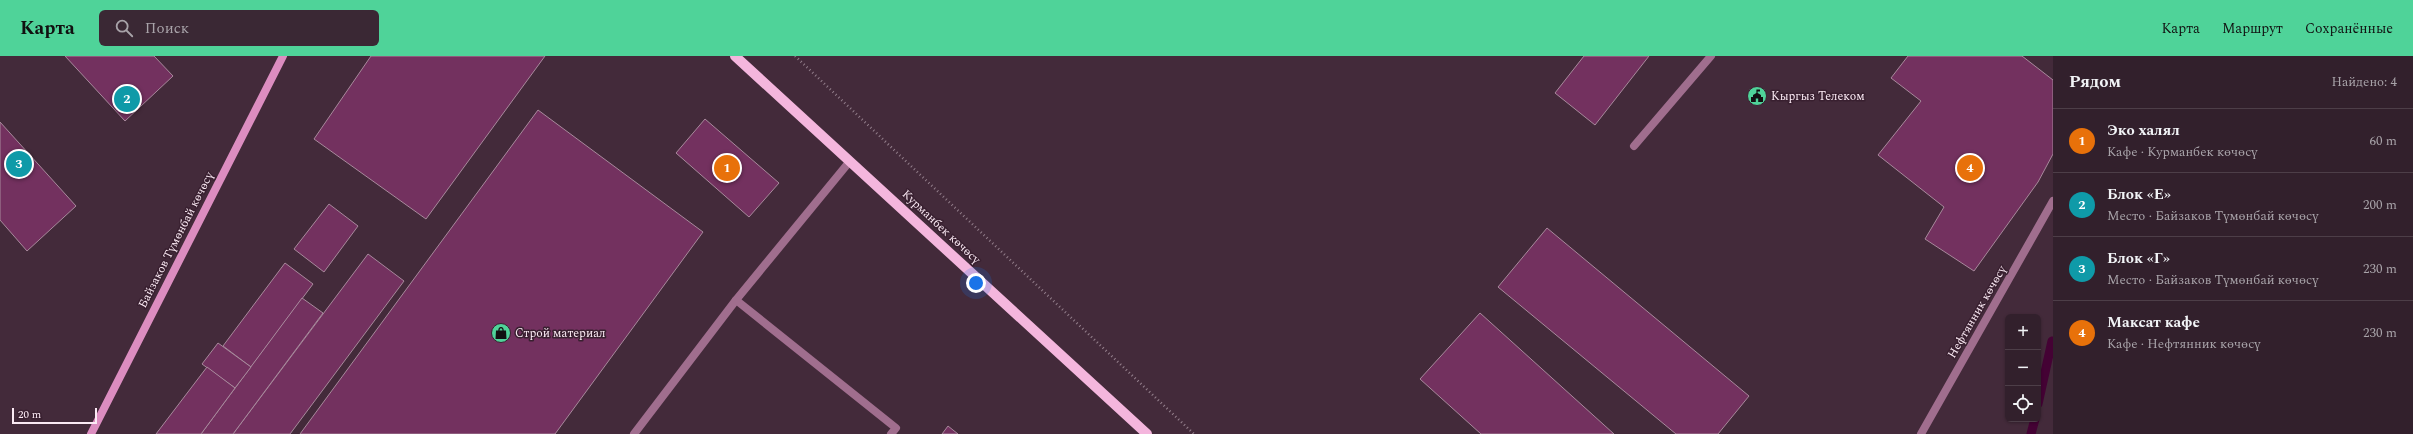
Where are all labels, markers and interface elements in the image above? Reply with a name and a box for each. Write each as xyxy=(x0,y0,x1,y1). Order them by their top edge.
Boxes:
search box xyxy=(99,10,379,46)
text: Карта xyxy=(20,14,75,43)
icon: search xyxy=(113,17,135,39)
text: Поиск xyxy=(145,17,189,40)
text: Карта xyxy=(2162,18,2200,39)
text: Маршрут xyxy=(2222,18,2283,39)
text: Сохранённые xyxy=(2305,18,2393,39)
text: Рядом xyxy=(2069,69,2121,95)
text: Найдено: 4 xyxy=(2331,72,2397,92)
pin: 2 xyxy=(114,84,140,114)
public building icon: Кыргыз Телеком xyxy=(1746,85,1768,107)
place label: Кыргыз Телеком xyxy=(1771,87,1865,106)
text: Эко халял xyxy=(2107,119,2180,142)
text: 1 xyxy=(2078,131,2086,151)
text: 60 m xyxy=(2370,131,2397,151)
text: Кафе · Курманбек көчөсү xyxy=(2107,142,2258,162)
pin: 3 xyxy=(6,149,32,179)
pin: 1 xyxy=(714,153,740,183)
pin: 4 xyxy=(1957,153,1983,183)
street label: Байзаков Түмөнбай көчөсү xyxy=(133,167,219,311)
text: Блок «Е» xyxy=(2107,183,2171,206)
street label: Курманбек көчөсү xyxy=(897,185,986,270)
text: 2 xyxy=(2078,195,2086,215)
text: 200 m xyxy=(2363,195,2397,215)
text: Место · Байзаков Түмөнбай көчөсү xyxy=(2107,206,2318,226)
text: Блок «Г» xyxy=(2107,247,2170,270)
text: 3 xyxy=(2078,259,2086,279)
text: 230 m xyxy=(2363,259,2397,279)
street label: Нефтянник көчөсү xyxy=(1943,261,2012,362)
text: Место · Байзаков Түмөнбай көчөсү xyxy=(2107,270,2318,290)
your location xyxy=(966,273,986,293)
text: Максат кафе xyxy=(2107,311,2200,334)
map controls xyxy=(2005,314,2041,422)
button: + xyxy=(2005,314,2041,350)
shop icon: Строй материал xyxy=(490,322,512,344)
text: 4 xyxy=(2078,323,2086,343)
text: 230 m xyxy=(2363,323,2397,343)
place label: Строй материал xyxy=(515,324,605,343)
text: Кафе · Нефтянник көчөсү xyxy=(2107,334,2261,354)
button: − xyxy=(2005,350,2041,386)
button: locate xyxy=(2005,386,2041,422)
scale bar xyxy=(12,406,97,425)
text: 20 m xyxy=(18,406,41,423)

